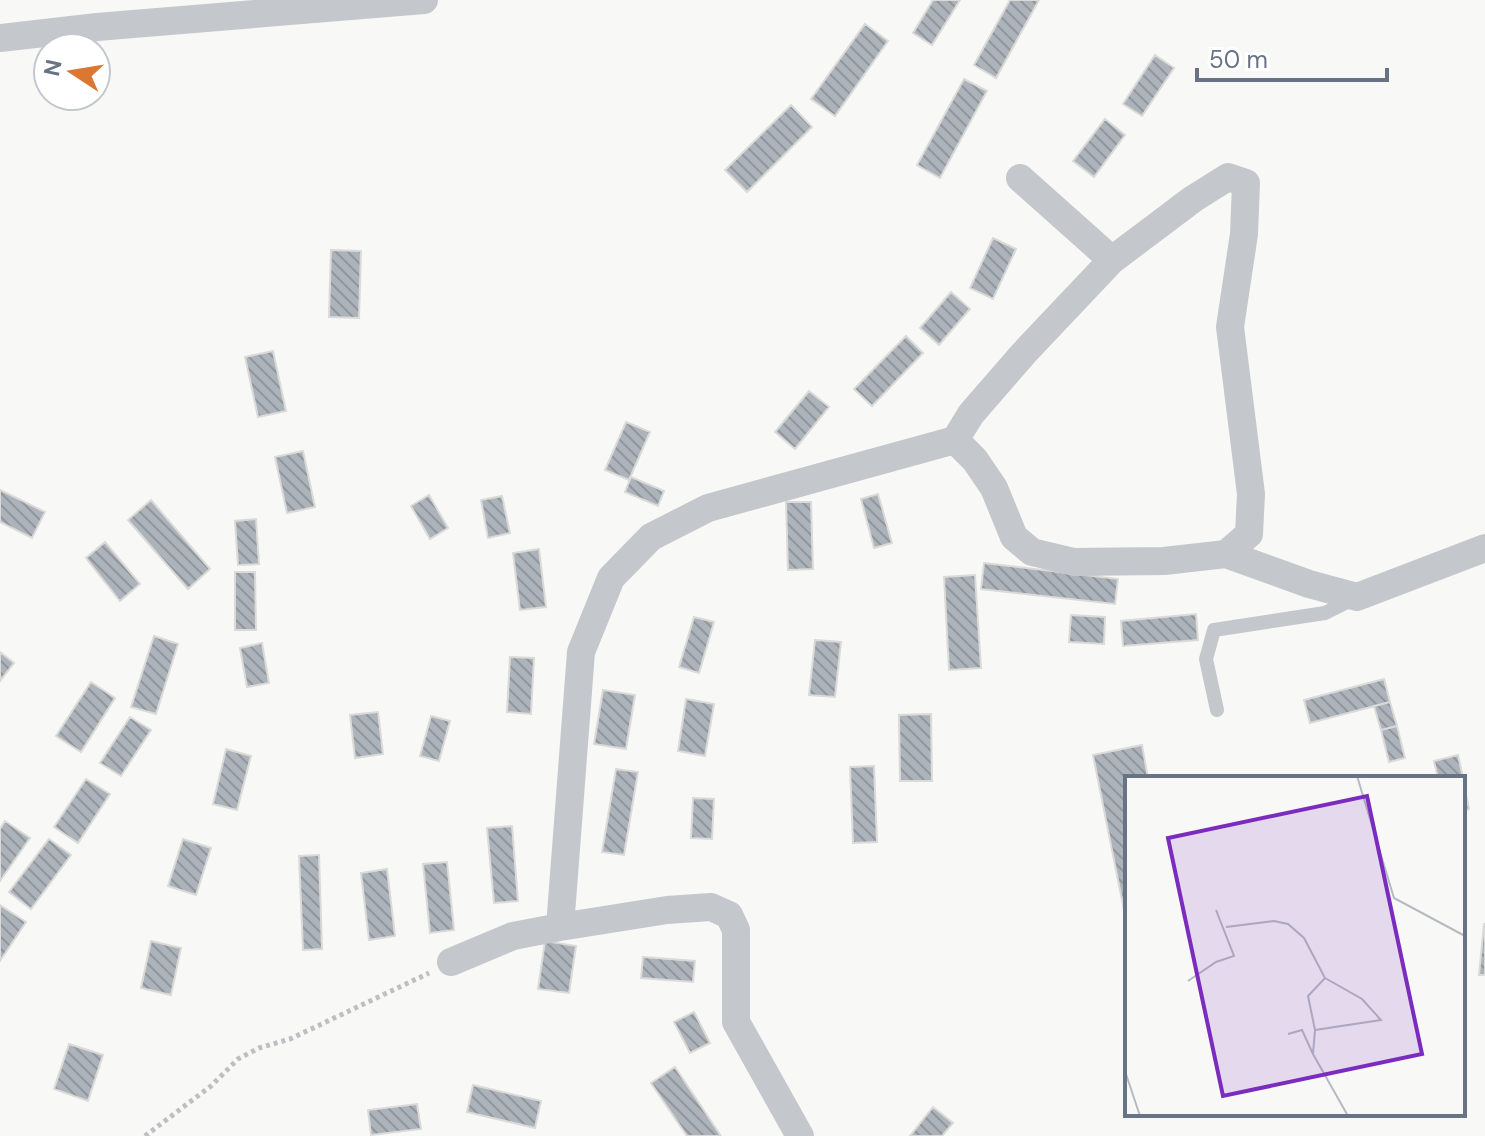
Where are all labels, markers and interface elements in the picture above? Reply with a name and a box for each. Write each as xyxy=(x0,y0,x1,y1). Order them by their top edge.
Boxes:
north arrow xyxy=(32,32,112,112)
scale bar xyxy=(1197,32,1387,82)
text: 50 m xyxy=(1209,44,1268,75)
text: N xyxy=(37,57,69,79)
inset map xyxy=(1125,776,1465,1116)

